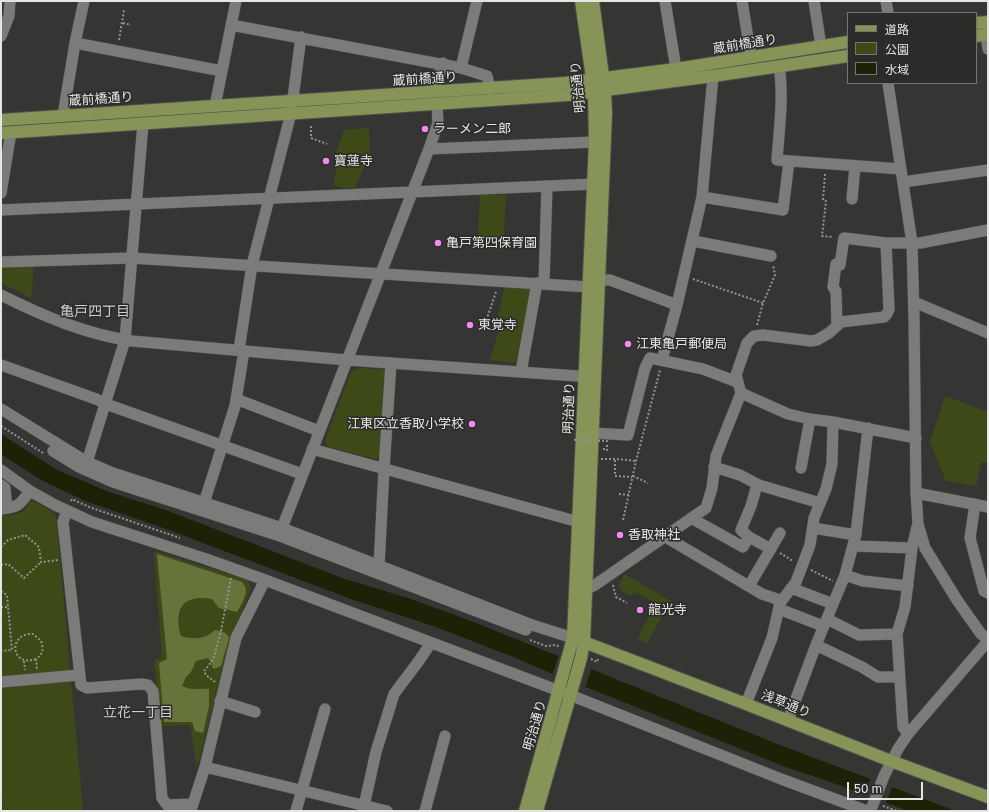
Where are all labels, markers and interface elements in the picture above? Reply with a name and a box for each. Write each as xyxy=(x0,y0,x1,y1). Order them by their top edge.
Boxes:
legend xyxy=(847,12,977,84)
text: 道路 xyxy=(885,22,909,37)
street label: 蔵前橋通り xyxy=(712,31,778,57)
text: 公園 xyxy=(885,42,909,57)
street label: 明治通り xyxy=(568,60,588,114)
text: 水域 xyxy=(885,62,909,77)
street label: 蔵前橋通り xyxy=(392,69,458,89)
street label: 蔵前橋通り xyxy=(68,89,134,109)
place label: ラーメン二郎 xyxy=(433,121,511,137)
marker: ラーメン二郎 xyxy=(420,124,430,134)
place label: 寶蓮寺 xyxy=(334,153,373,169)
marker: 寶蓮寺 xyxy=(321,156,331,166)
place label: 亀戸第四保育園 xyxy=(446,235,537,251)
marker: 亀戸第四保育園 xyxy=(433,238,443,248)
district label: 亀戸四丁目 xyxy=(60,304,130,320)
place label: 東覚寺 xyxy=(478,317,517,333)
marker: 東覚寺 xyxy=(465,320,475,330)
place label: 江東亀戸郵便局 xyxy=(636,336,727,352)
marker: 江東亀戸郵便局 xyxy=(623,339,633,349)
street label: 明治通り xyxy=(560,382,578,434)
place label: 江東区立香取小学校 xyxy=(347,416,464,432)
marker: 江東区立香取小学校 xyxy=(467,419,477,429)
place label: 香取神社 xyxy=(628,527,680,543)
marker: 香取神社 xyxy=(615,530,625,540)
place label: 龍光寺 xyxy=(648,602,687,618)
marker: 龍光寺 xyxy=(635,605,645,615)
street label: 浅草通り xyxy=(759,687,813,721)
street label: 明治通り xyxy=(520,698,550,752)
district label: 立花一丁目 xyxy=(103,705,173,721)
scale bar xyxy=(849,774,925,800)
text: 50 m xyxy=(854,781,882,796)

